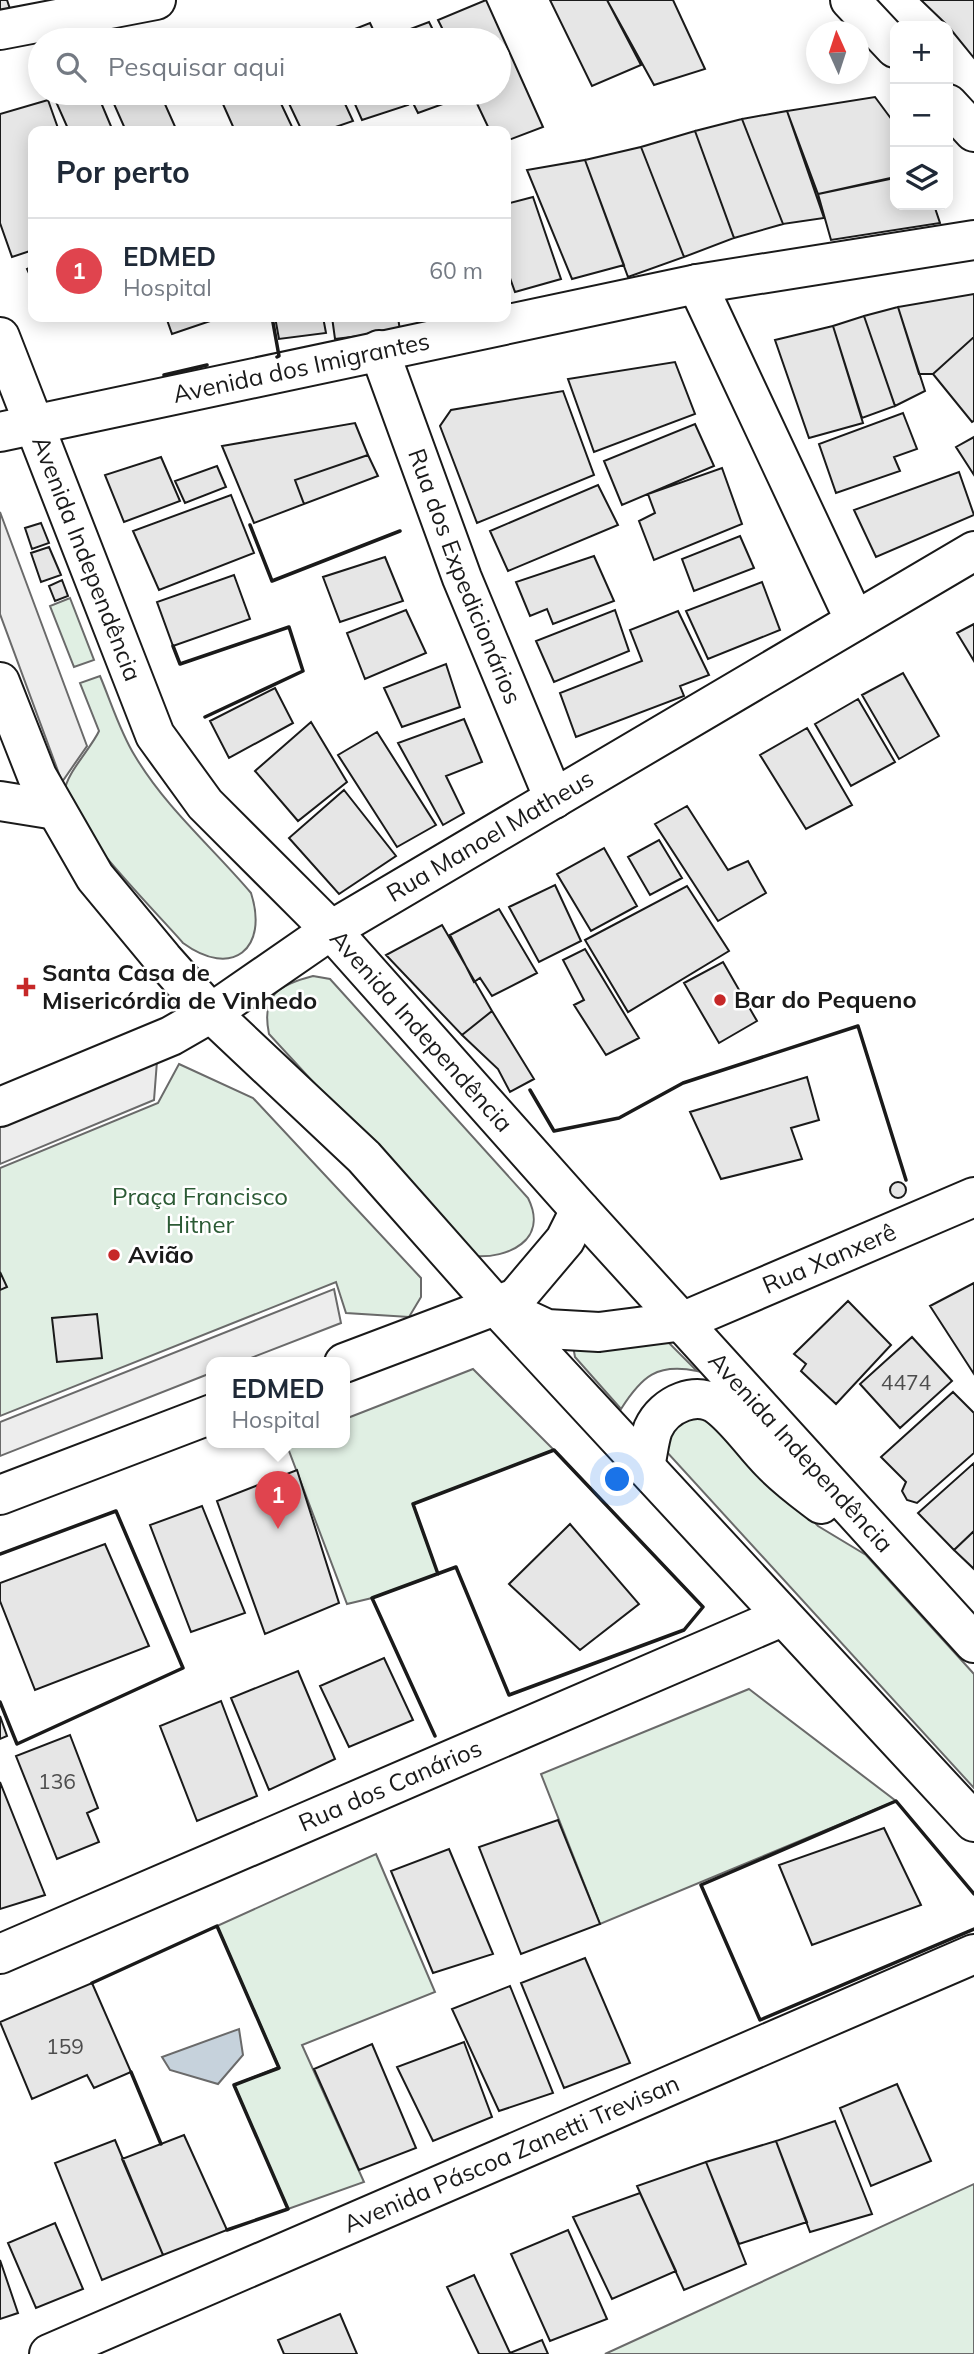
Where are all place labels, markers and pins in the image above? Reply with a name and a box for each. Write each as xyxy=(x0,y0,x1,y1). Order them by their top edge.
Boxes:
place label: Santa Casa de Misericórdia de Vinhedo xyxy=(42,957,317,1015)
marker: Santa Casa de Misericórdia de Vinhedo xyxy=(16,977,36,997)
place label: Bar do Pequeno xyxy=(734,984,917,1014)
marker: Bar do Pequeno xyxy=(712,992,728,1008)
place label: Avião xyxy=(128,1239,194,1269)
marker: Avião xyxy=(106,1247,122,1263)
pin: 1 xyxy=(255,1471,301,1529)

